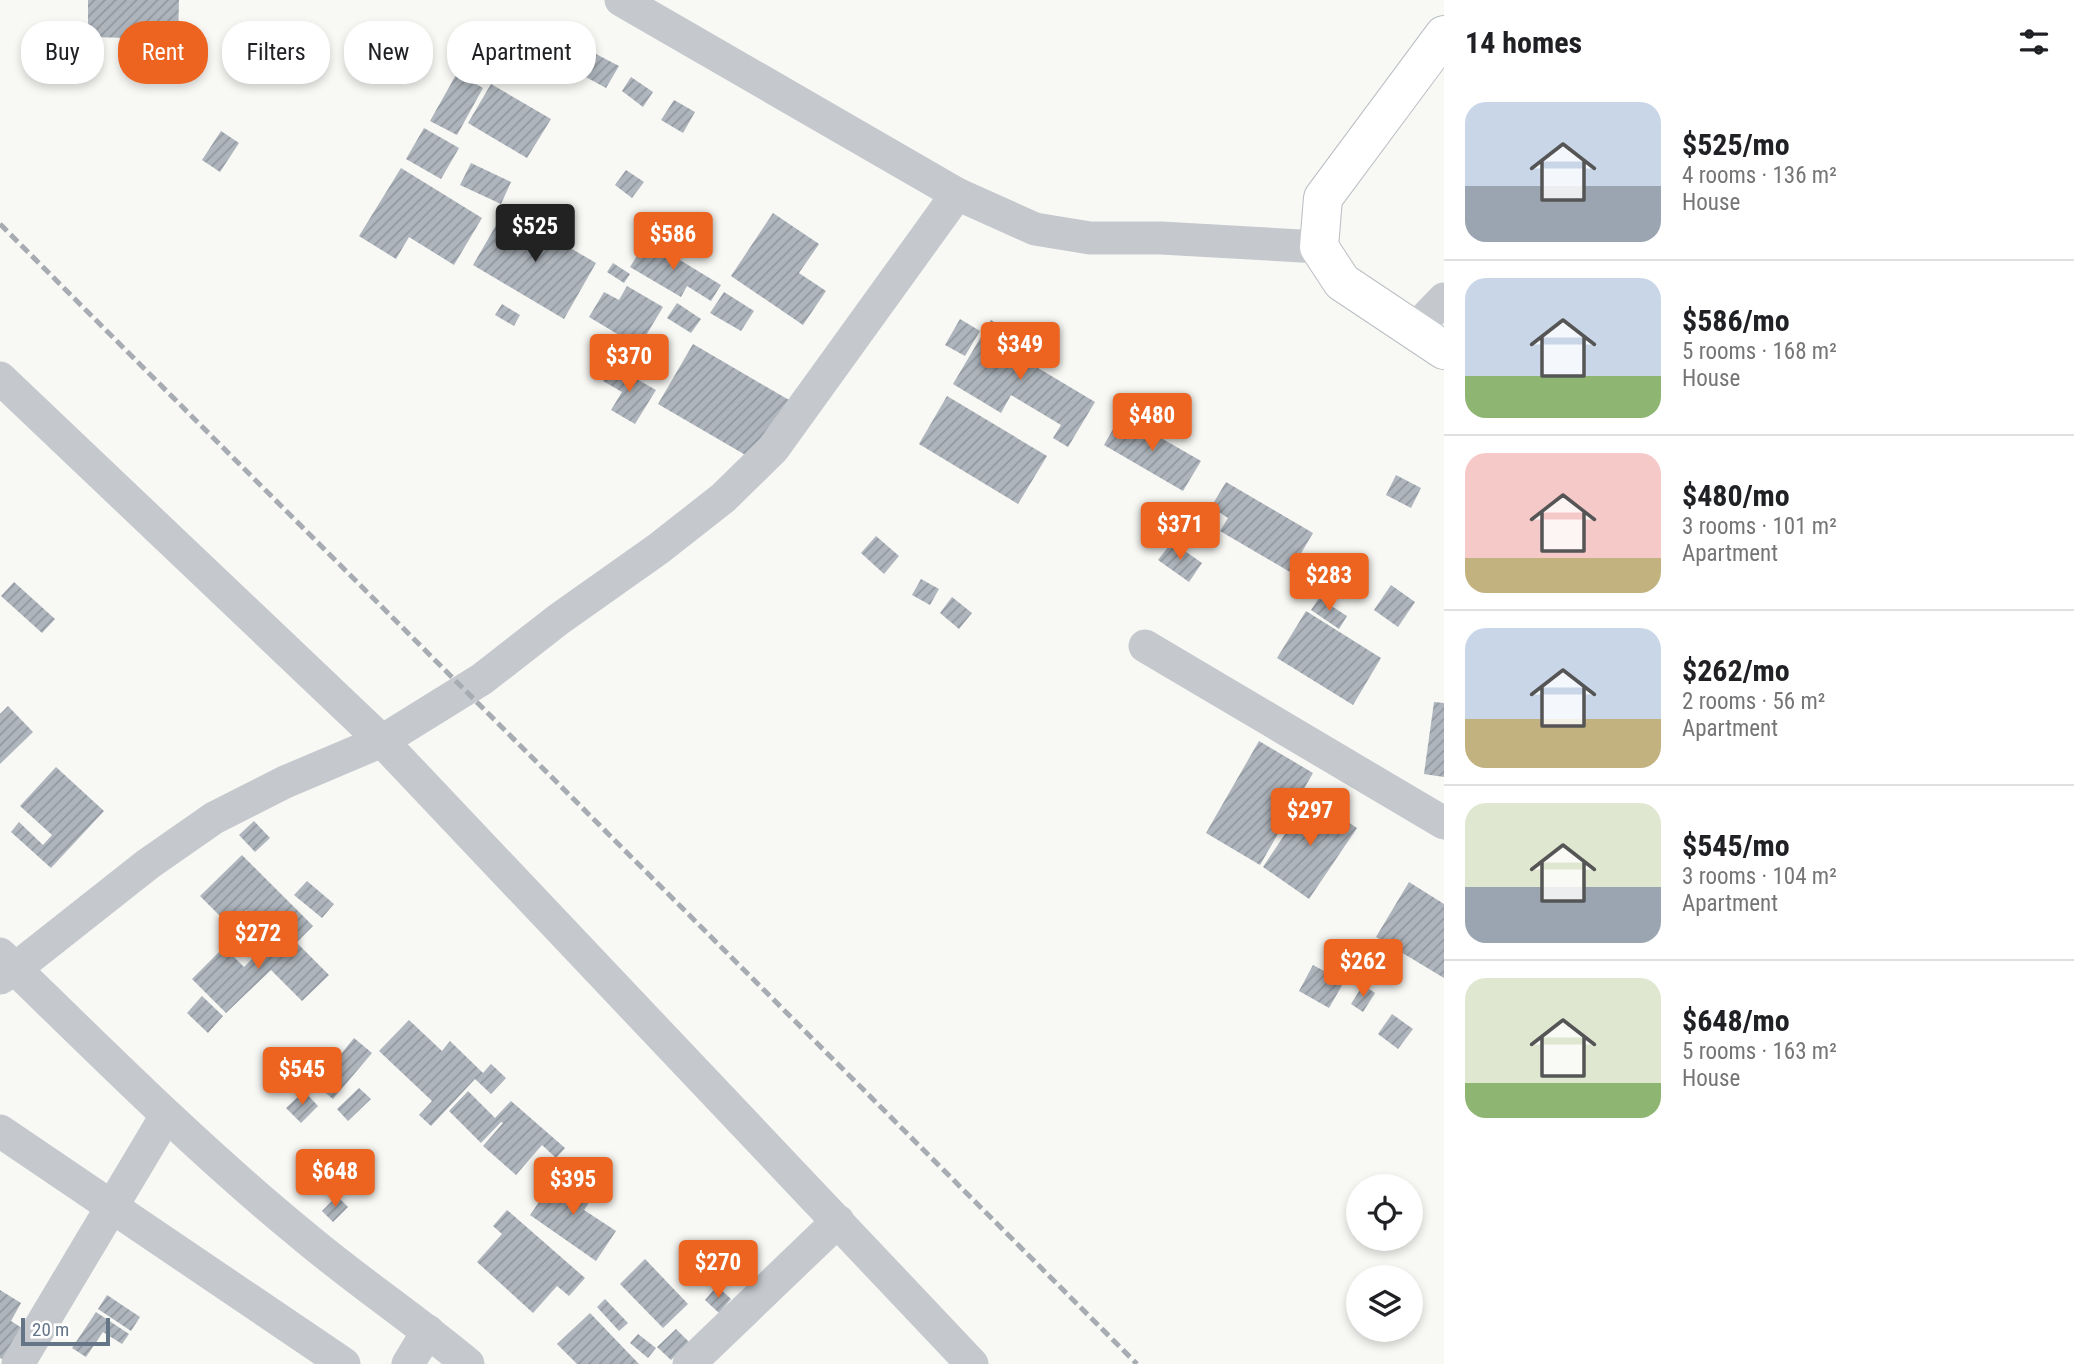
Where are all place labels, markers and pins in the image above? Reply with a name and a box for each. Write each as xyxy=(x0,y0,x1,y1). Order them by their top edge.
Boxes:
pin: $525 xyxy=(494,204,576,264)
pin: $586 xyxy=(632,212,714,272)
pin: $349 xyxy=(979,322,1061,382)
pin: $370 xyxy=(588,334,670,394)
pin: $480 xyxy=(1111,393,1193,453)
pin: $371 xyxy=(1139,503,1221,562)
pin: $283 xyxy=(1288,554,1370,613)
pin: $297 xyxy=(1269,788,1351,848)
pin: $272 xyxy=(217,912,299,971)
pin: $262 xyxy=(1322,940,1404,999)
pin: $545 xyxy=(261,1048,343,1107)
pin: $648 xyxy=(294,1150,376,1209)
pin: $395 xyxy=(532,1158,614,1217)
pin: $270 xyxy=(677,1240,759,1300)

